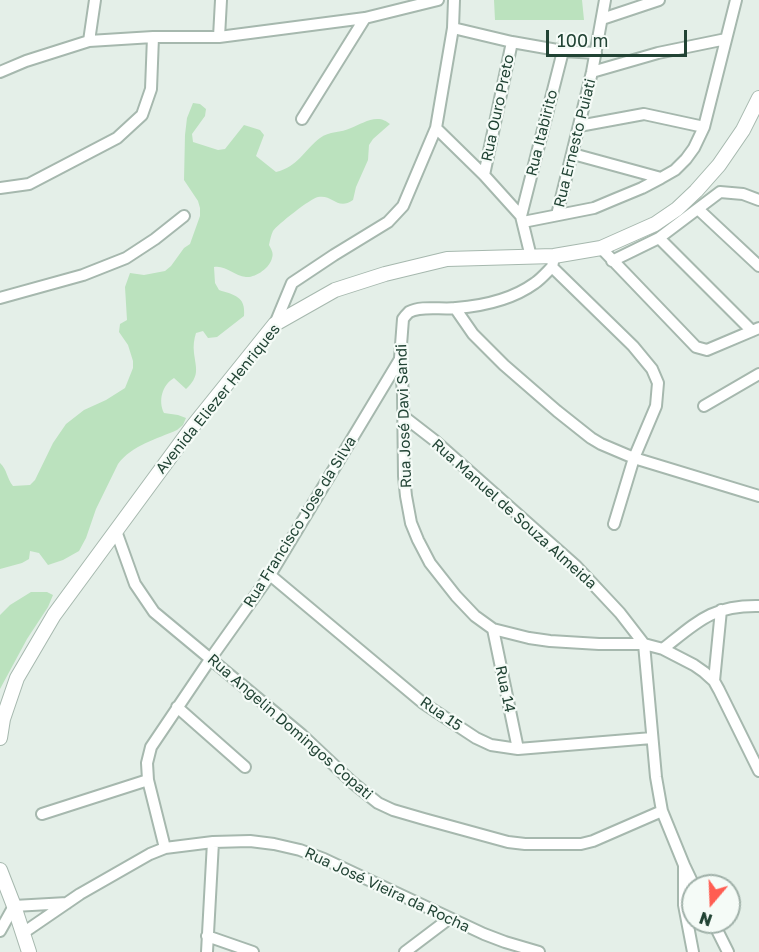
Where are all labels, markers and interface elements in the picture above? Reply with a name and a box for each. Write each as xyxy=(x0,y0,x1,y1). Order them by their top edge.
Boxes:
scale bar xyxy=(549,18,690,56)
text: 100 m xyxy=(557,29,608,51)
street label: Rua Ouro Preto xyxy=(478,53,518,163)
street label: Rua Ernesto Puiati xyxy=(550,77,600,209)
street label: Rua Itabirito xyxy=(523,88,561,178)
street label: Avenida Eliezer Henriques xyxy=(152,321,284,477)
street label: Rua José Davi Sandi xyxy=(392,344,416,488)
street label: Rua Francisco Jose da Silva xyxy=(240,433,360,611)
street label: Rua Manuel de Souza Almeida xyxy=(428,435,600,593)
street label: Rua Angelin Domingos Copati xyxy=(204,650,376,804)
street label: Rua 14 xyxy=(491,664,519,714)
street label: Rua 15 xyxy=(417,693,465,735)
street label: Rua José Vieira da Rocha xyxy=(302,844,472,936)
north arrow xyxy=(681,874,741,934)
text: N xyxy=(697,908,715,931)

